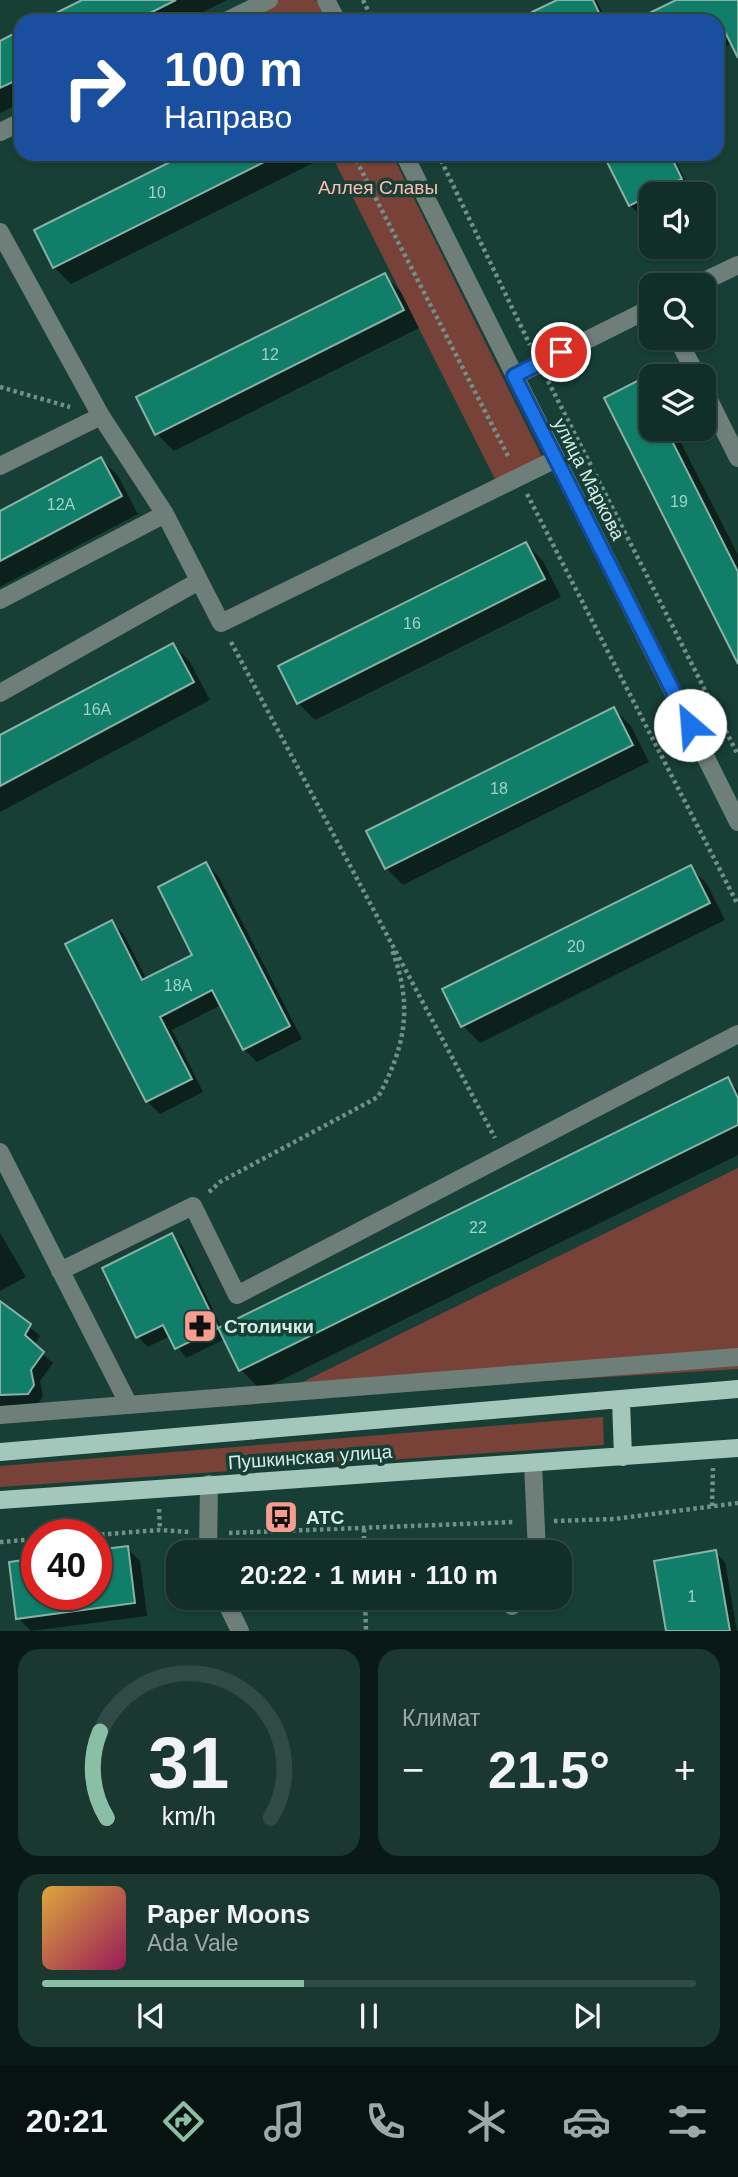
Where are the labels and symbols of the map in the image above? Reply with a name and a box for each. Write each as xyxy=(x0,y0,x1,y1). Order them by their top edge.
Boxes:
park label: Аллея Славы xyxy=(318,177,438,198)
house number: 10 xyxy=(148,184,166,201)
pin xyxy=(531,322,591,382)
house number: 12 xyxy=(261,346,279,363)
street label: улица Маркова xyxy=(549,414,629,544)
house number: 19 xyxy=(670,493,688,510)
house number: 12А xyxy=(47,496,76,513)
house number: 16 xyxy=(403,615,421,632)
position arrow xyxy=(653,688,727,762)
house number: 16А xyxy=(83,701,112,718)
house number: 18 xyxy=(490,780,508,797)
house number: 20 xyxy=(567,938,585,955)
house number: 18А xyxy=(164,977,193,994)
house number: 22 xyxy=(469,1219,487,1236)
pharmacy icon: Столички xyxy=(181,1307,219,1345)
place label: Столички xyxy=(224,1316,314,1337)
street label: Пушкинская улица xyxy=(227,1441,393,1473)
bus stop icon: АТС xyxy=(262,1498,300,1536)
place label: АТС xyxy=(306,1507,344,1528)
speed limit sign: 40 xyxy=(21,1519,112,1610)
house number: 1 xyxy=(688,1588,697,1605)

